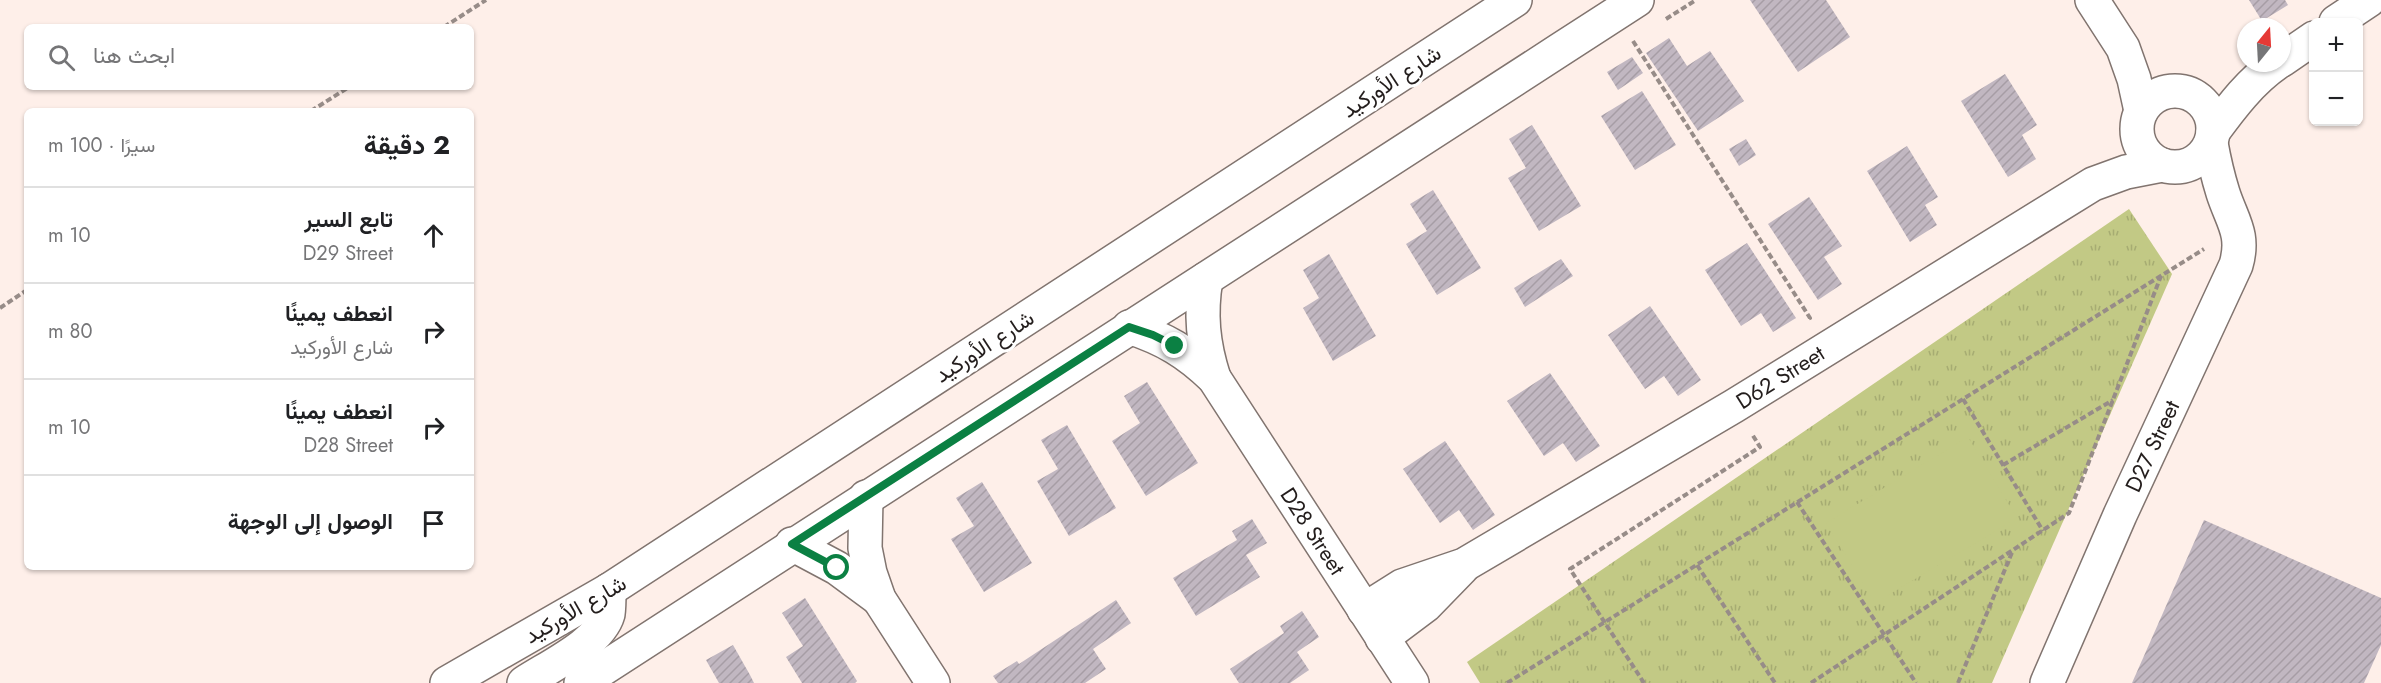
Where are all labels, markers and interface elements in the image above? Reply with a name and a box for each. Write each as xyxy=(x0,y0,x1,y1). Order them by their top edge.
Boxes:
north arrow xyxy=(2237,18,2291,72)
map controls xyxy=(2309,18,2363,126)
button: + xyxy=(2309,18,2363,72)
search box xyxy=(24,24,474,90)
street label: شارع الأوركيد xyxy=(1335,37,1447,125)
text: ابحث هنا xyxy=(93,39,175,71)
icon: search xyxy=(45,41,78,74)
button: − xyxy=(2309,72,2363,126)
text: 2 دقيقة xyxy=(364,126,450,164)
text: سيرًا · 100 m xyxy=(48,131,155,160)
text: تابع السير xyxy=(304,203,393,235)
icon: ahead xyxy=(417,219,450,252)
text: 10 m xyxy=(48,221,91,250)
text: D29 Street xyxy=(303,239,393,268)
text: انعطف يمينًا xyxy=(285,297,393,329)
street label: شارع الأوركيد xyxy=(928,302,1040,390)
icon: right xyxy=(417,315,450,348)
text: 80 m xyxy=(48,317,93,346)
route end xyxy=(1161,332,1187,358)
text: شارع الأوركيد xyxy=(290,333,393,362)
street label: D62 Street xyxy=(1729,337,1831,417)
street label: D27 Street xyxy=(2117,394,2188,497)
text: انعطف يمينًا xyxy=(285,395,393,427)
icon: right xyxy=(417,411,450,444)
text: 10 m xyxy=(48,413,91,442)
text: D28 Street xyxy=(303,431,393,460)
street label: D28 Street xyxy=(1273,481,1354,582)
text: الوصول إلى الوجهة xyxy=(228,505,393,537)
icon: arrive xyxy=(417,507,450,540)
route start xyxy=(823,554,849,580)
street label: شارع الأوركيد xyxy=(518,567,632,651)

